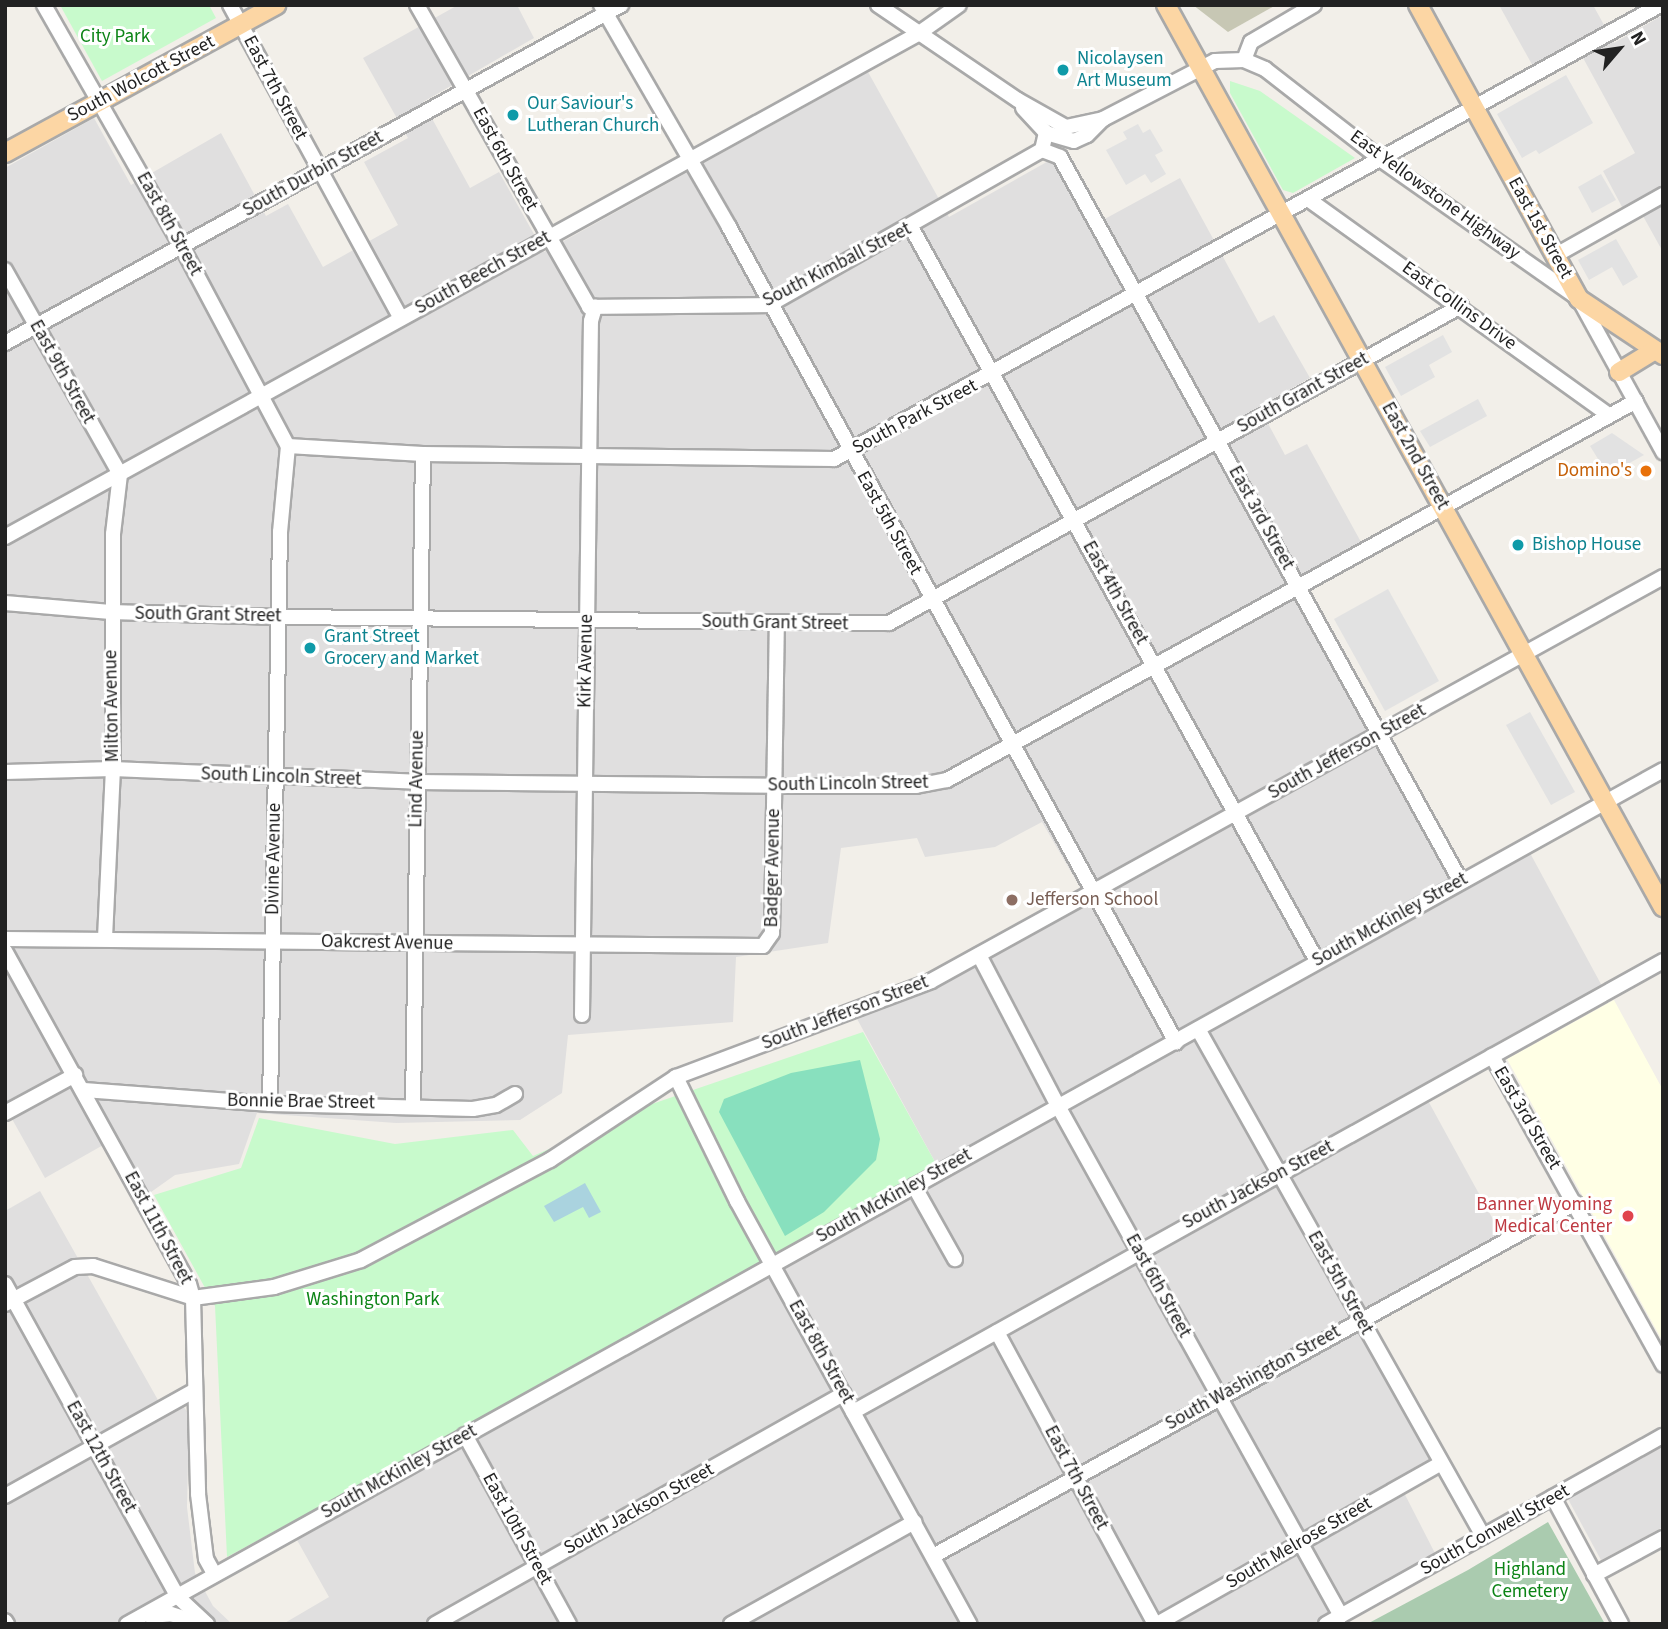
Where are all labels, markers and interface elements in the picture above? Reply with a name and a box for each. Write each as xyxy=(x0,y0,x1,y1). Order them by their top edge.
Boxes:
north arrow xyxy=(1584,14,1654,84)
park label: City Park xyxy=(80,26,150,48)
text: N xyxy=(1623,26,1653,51)
street label: South Wolcott Street xyxy=(63,31,219,127)
street label: East 7th Street xyxy=(238,32,312,144)
place label: Nicolaysen Art Museum xyxy=(1077,48,1172,92)
marker: Nicolaysen Art Museum xyxy=(1055,62,1071,78)
place label: Our Saviour's Lutheran Church xyxy=(527,93,659,137)
street label: East 6th Street xyxy=(467,103,543,215)
marker: Our Saviour's Lutheran Church xyxy=(505,107,521,123)
street label: East Yellowstone Highway xyxy=(1345,125,1525,265)
street label: South Durbin Street xyxy=(239,126,387,222)
street label: East 8th Street xyxy=(131,168,207,280)
street label: East 1st Street xyxy=(1503,173,1577,283)
street label: South Kimball Street xyxy=(759,218,915,312)
street label: South Beech Street xyxy=(411,226,555,320)
street label: East Collins Drive xyxy=(1397,257,1521,355)
street label: East 9th Street xyxy=(24,316,100,428)
street label: South Grant Street xyxy=(1233,347,1373,439)
street label: South Park Street xyxy=(849,374,981,460)
street label: East 2nd Street xyxy=(1376,398,1454,514)
place label: Domino's xyxy=(1557,460,1632,482)
street label: East 3rd Street xyxy=(1223,462,1299,574)
marker: Domino's xyxy=(1638,463,1654,479)
street label: East 5th Street xyxy=(851,467,927,579)
place label: Bishop House xyxy=(1532,534,1641,556)
street label: East 4th Street xyxy=(1077,537,1153,649)
marker: Bishop House xyxy=(1510,537,1526,553)
street label: South Grant Street xyxy=(134,602,282,628)
street label: South Grant Street xyxy=(701,610,849,636)
street label: Kirk Avenue xyxy=(574,614,598,708)
place label: Grant Street Grocery and Market xyxy=(324,626,479,670)
marker: Grant Street Grocery and Market xyxy=(302,640,318,656)
street label: Milton Avenue xyxy=(100,650,124,762)
street label: South Jefferson Street xyxy=(1264,699,1430,805)
street label: Lind Avenue xyxy=(405,730,429,828)
street label: South Lincoln Street xyxy=(200,763,362,791)
street label: South Lincoln Street xyxy=(767,771,929,797)
street label: Divine Avenue xyxy=(262,803,286,915)
street label: Badger Avenue xyxy=(761,808,785,928)
street label: South McKinley Street xyxy=(1308,868,1472,972)
place label: Jefferson School xyxy=(1026,889,1158,911)
marker: Jefferson School xyxy=(1004,892,1020,908)
street label: Oakcrest Avenue xyxy=(321,930,453,956)
street label: South Jefferson Street xyxy=(758,971,932,1055)
street label: East 3rd Street xyxy=(1488,1062,1566,1174)
street label: Bonnie Brae Street xyxy=(227,1089,375,1115)
street label: South Jackson Street xyxy=(1178,1135,1338,1235)
street label: South McKinley Street xyxy=(812,1144,976,1248)
street label: East 11th Street xyxy=(119,1168,197,1288)
place label: Banner Wyoming Medical Center xyxy=(1476,1194,1612,1238)
marker: Banner Wyoming Medical Center xyxy=(1618,1206,1638,1226)
street label: East 5th Street xyxy=(1302,1227,1378,1339)
street label: East 6th Street xyxy=(1120,1230,1196,1342)
park label: Washington Park xyxy=(306,1289,440,1311)
street label: East 8th Street xyxy=(783,1296,859,1408)
street label: South Washington Street xyxy=(1161,1320,1345,1436)
street label: East 12th Street xyxy=(61,1397,141,1517)
street label: South McKinley Street xyxy=(317,1420,481,1524)
street label: East 7th Street xyxy=(1039,1422,1113,1534)
street label: South Jackson Street xyxy=(560,1458,718,1560)
street label: East 10th Street xyxy=(477,1469,557,1589)
street label: South Conwell Street xyxy=(1416,1480,1574,1580)
street label: South Melrose Street xyxy=(1222,1492,1376,1594)
park label: Highland Cemetery xyxy=(1492,1559,1568,1603)

